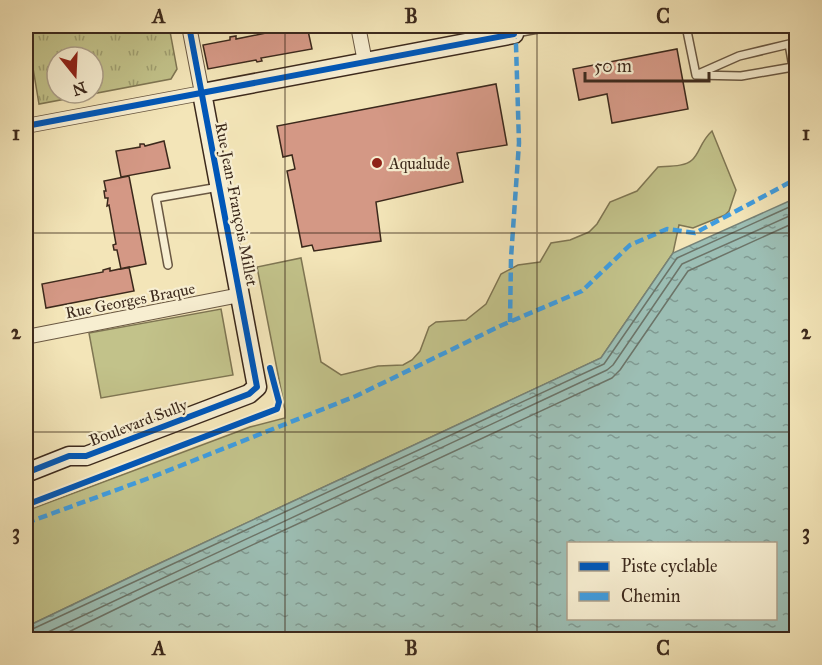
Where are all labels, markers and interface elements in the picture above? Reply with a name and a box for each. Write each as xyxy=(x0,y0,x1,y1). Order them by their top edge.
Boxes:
text: A xyxy=(150,4,166,28)
text: B xyxy=(404,4,418,28)
text: C xyxy=(656,4,670,28)
north arrow xyxy=(45,45,105,105)
scale bar xyxy=(585,45,710,83)
text: 50 m xyxy=(594,55,632,77)
text: N xyxy=(70,78,89,100)
text: 1 xyxy=(12,121,20,145)
street label: Rue Jean-François Millet xyxy=(210,121,262,288)
text: 1 xyxy=(802,121,810,145)
place label: Aqualude xyxy=(388,154,450,174)
marker: Aqualude xyxy=(370,156,384,170)
street label: Rue Georges Braque xyxy=(64,279,197,323)
text: 2 xyxy=(11,320,22,344)
text: 2 xyxy=(801,320,812,344)
street label: Boulevard Sully xyxy=(86,395,190,450)
text: 3 xyxy=(12,520,20,545)
text: 3 xyxy=(802,520,810,545)
legend xyxy=(567,542,777,620)
text: Piste cyclable xyxy=(621,555,718,577)
text: Chemin xyxy=(621,585,681,607)
text: A xyxy=(150,636,166,660)
text: B xyxy=(404,636,418,660)
text: C xyxy=(656,636,670,660)

